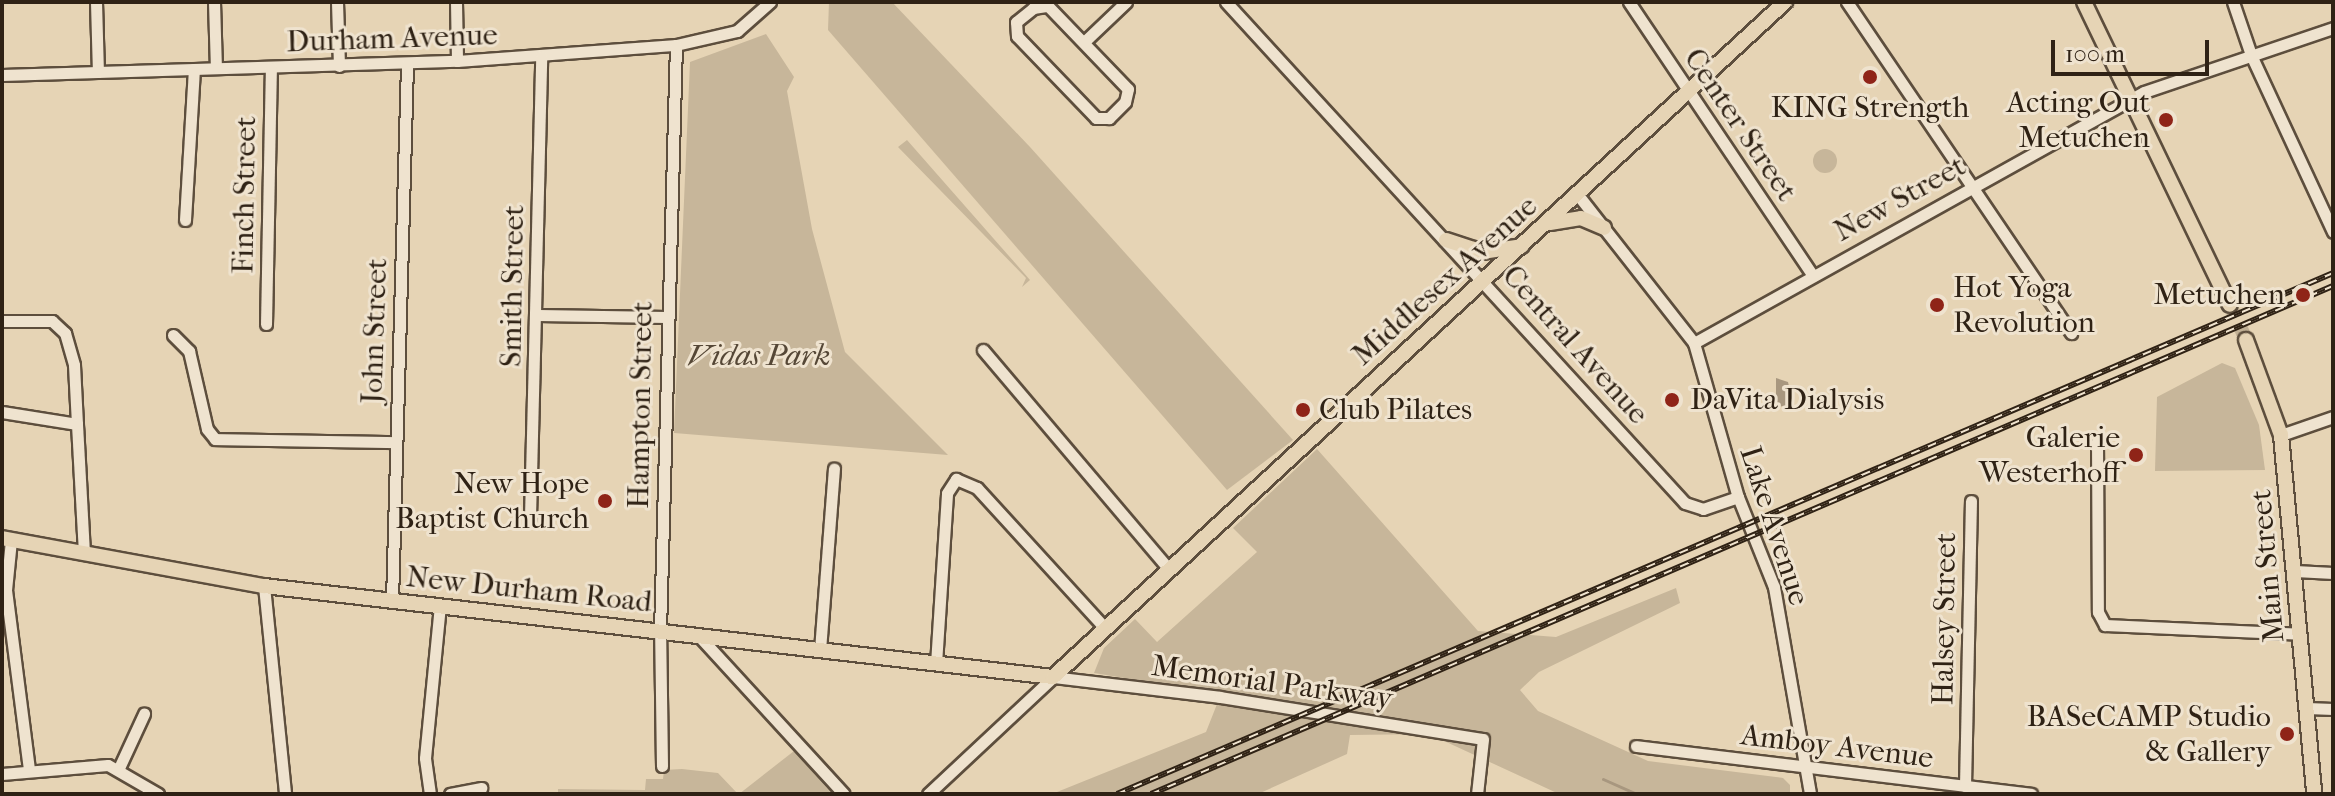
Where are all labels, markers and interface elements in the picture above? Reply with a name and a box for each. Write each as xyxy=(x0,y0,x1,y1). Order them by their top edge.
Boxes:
street label: Durham Avenue xyxy=(286,17,498,61)
scale bar xyxy=(2055,24,2213,74)
text: 100 m xyxy=(2065,40,2125,68)
street label: Center Street xyxy=(1676,42,1804,208)
marker: KING Strength xyxy=(1861,68,1879,86)
place label: Acting Out Metuchen xyxy=(2007,85,2150,156)
place label: KING Strength xyxy=(1771,90,1969,126)
marker: Acting Out Metuchen xyxy=(2157,111,2175,129)
street label: Finch Street xyxy=(226,116,264,274)
street label: New Street xyxy=(1828,148,1972,250)
street label: Middlesex Avenue xyxy=(1345,189,1545,373)
street label: Smith Street xyxy=(494,205,532,367)
street label: John Street xyxy=(354,258,396,404)
street label: Central Avenue xyxy=(1494,258,1656,432)
place label: Hot Yoga Revolution xyxy=(1953,270,2095,340)
place label: Metuchen xyxy=(2153,277,2285,313)
marker: Metuchen xyxy=(2292,284,2314,306)
marker: Hot Yoga Revolution xyxy=(1928,296,1946,314)
street label: Hampton Street xyxy=(621,301,661,509)
park label: Vidas Park xyxy=(688,338,830,374)
place label: DaVita Dialysis xyxy=(1690,382,1884,418)
marker: DaVita Dialysis xyxy=(1661,389,1683,411)
place label: Club Pilates xyxy=(1319,392,1472,428)
marker: Club Pilates xyxy=(1294,401,1312,419)
place label: Galerie Westerhoff xyxy=(1979,420,2120,490)
street label: Lake Avenue xyxy=(1731,442,1817,610)
marker: Galerie Westerhoff xyxy=(2127,446,2145,464)
place label: New Hope Baptist Church xyxy=(395,466,589,536)
street label: Main Street xyxy=(2243,488,2293,644)
marker: New Hope Baptist Church xyxy=(596,492,614,510)
street label: Halsey Street xyxy=(1925,532,1965,706)
street label: New Durham Road xyxy=(404,559,654,621)
street label: Memorial Parkway xyxy=(1149,648,1395,718)
place label: BASeCAMP Studio & Gallery xyxy=(2027,699,2271,770)
street label: Amboy Avenue xyxy=(1739,717,1935,777)
marker: BASeCAMP Studio & Gallery xyxy=(2278,725,2296,743)

